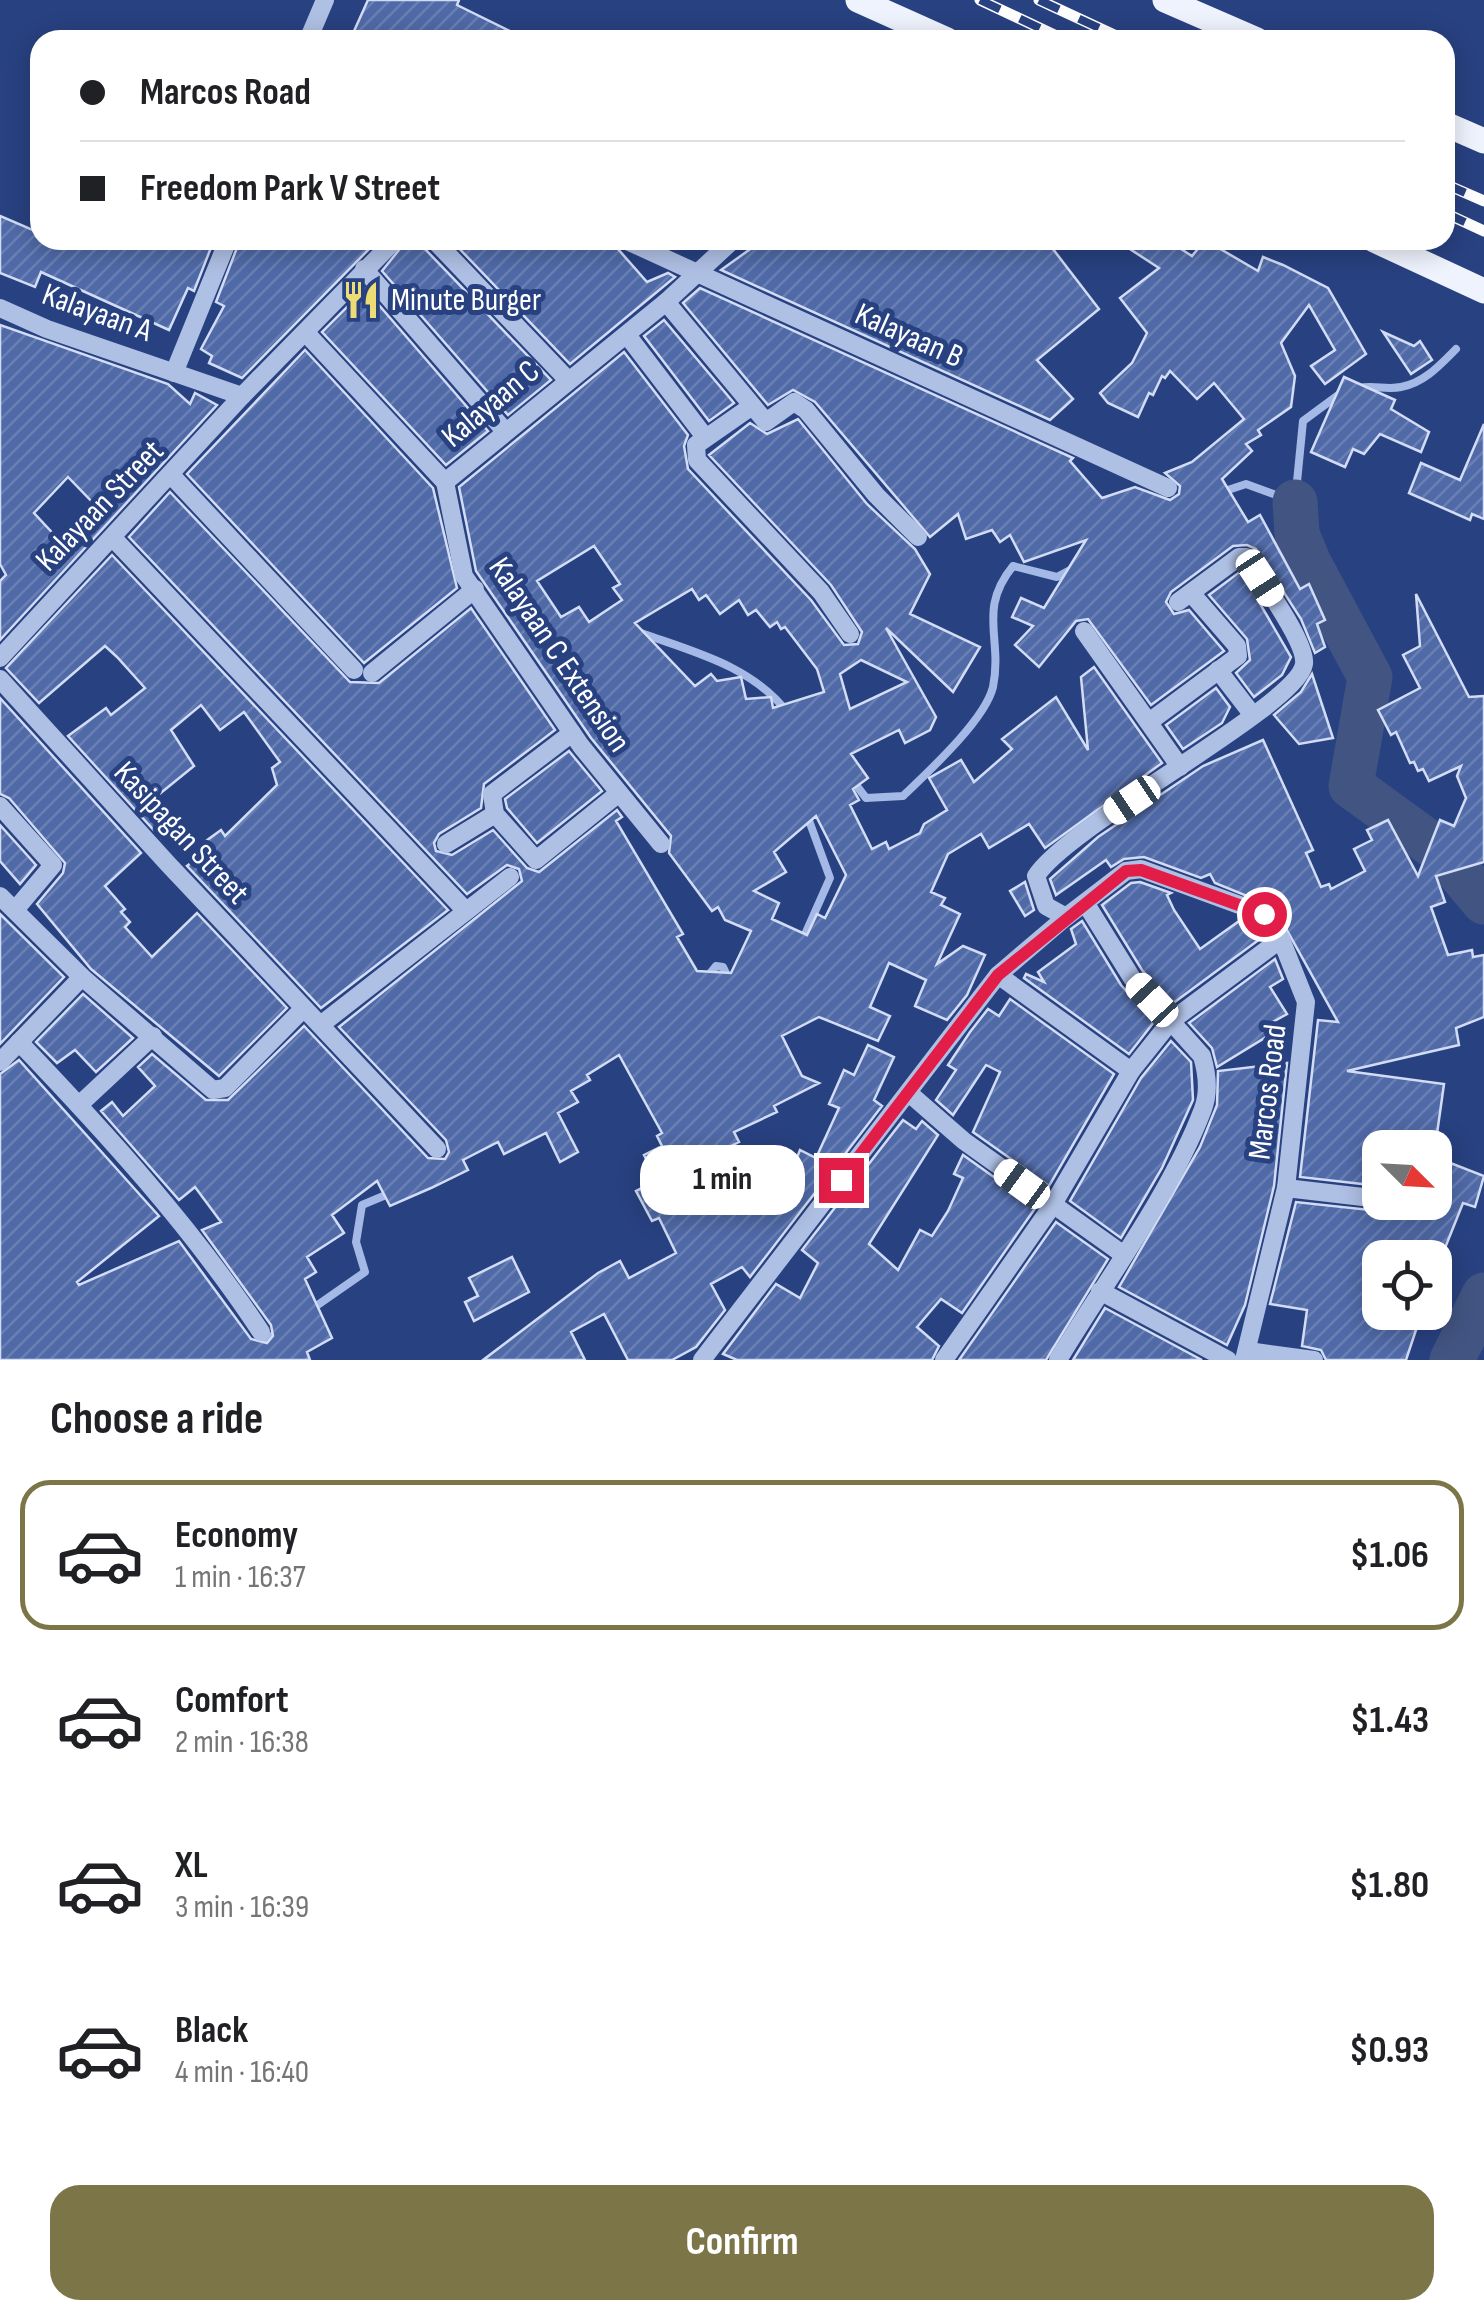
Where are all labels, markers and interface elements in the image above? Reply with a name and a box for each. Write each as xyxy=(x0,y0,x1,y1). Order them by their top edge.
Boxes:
text: Marcos Road xyxy=(140,70,311,115)
text: Freedom Park V Street xyxy=(140,166,440,211)
street label: Kalayaan A xyxy=(37,275,157,351)
restaurant icon: Minute Burger xyxy=(340,279,382,321)
place label: Minute Burger xyxy=(391,281,541,320)
street label: Kalayaan B xyxy=(849,295,969,377)
street label: Kalayaan C xyxy=(434,352,548,456)
street label: Kalayaan Street xyxy=(28,432,172,580)
car xyxy=(1231,545,1289,611)
street label: Kalayaan C Extension xyxy=(480,550,638,760)
street label: Kasipagan Street xyxy=(105,754,257,912)
car xyxy=(1099,771,1165,829)
route start xyxy=(1242,892,1287,937)
car xyxy=(1121,968,1183,1032)
street label: Marcos Road xyxy=(1240,1022,1296,1162)
north arrow xyxy=(1362,1130,1452,1220)
map controls xyxy=(1362,1130,1452,1330)
callout: 1 min xyxy=(641,1145,806,1215)
car xyxy=(989,1154,1055,1214)
route end xyxy=(819,1158,864,1203)
text: 1 min xyxy=(693,1160,752,1199)
button: locate xyxy=(1362,1240,1452,1330)
text: Choose a ride xyxy=(50,1392,263,1447)
icon: car xyxy=(55,1510,145,1600)
text: Economy xyxy=(175,1513,298,1558)
text: $1.06 xyxy=(1350,1533,1429,1578)
text: 1 min · 16:37 xyxy=(175,1558,306,1597)
icon: car xyxy=(55,1675,145,1765)
text: Comfort xyxy=(175,1678,289,1723)
text: $1.43 xyxy=(1350,1698,1429,1743)
text: 2 min · 16:38 xyxy=(175,1723,309,1762)
icon: car xyxy=(55,1840,145,1930)
text: XL xyxy=(175,1843,208,1888)
text: $1.80 xyxy=(1349,1863,1429,1908)
text: 3 min · 16:39 xyxy=(175,1888,309,1927)
icon: car xyxy=(55,2005,145,2095)
text: Black xyxy=(175,2008,248,2053)
text: $0.93 xyxy=(1349,2028,1429,2073)
text: 4 min · 16:40 xyxy=(175,2053,309,2092)
button: Confirm xyxy=(50,2185,1434,2300)

